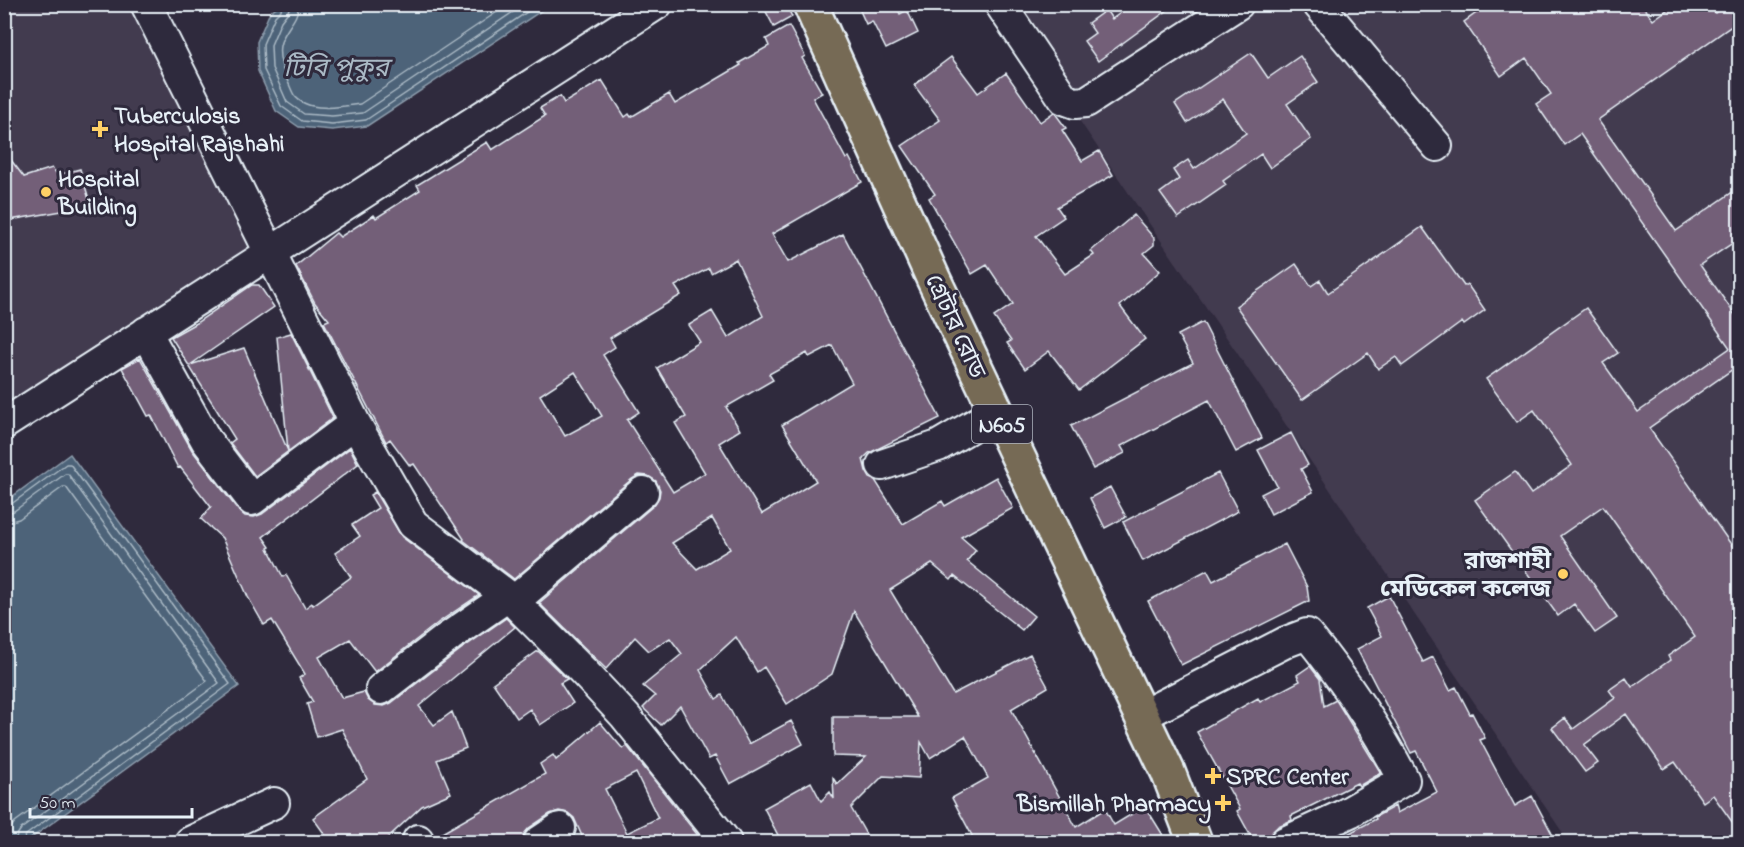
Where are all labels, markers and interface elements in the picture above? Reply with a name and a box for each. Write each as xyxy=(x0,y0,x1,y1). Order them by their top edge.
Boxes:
water label: টিবি পুকুর xyxy=(283,51,393,89)
place label: Tuberculosis Hospital Rajshahi xyxy=(114,100,284,163)
marker: Tuberculosis Hospital Rajshahi xyxy=(91,120,109,138)
place label: Hospital Building xyxy=(57,163,139,227)
marker: Hospital Building xyxy=(39,185,53,199)
street label: গ্রেটার রোড xyxy=(914,269,994,386)
road number: N605 xyxy=(972,405,1032,443)
place label: রাজশাহী মেডিকেল কলেজ xyxy=(1380,545,1552,608)
marker: রাজশাহী মেডিকেল কলেজ xyxy=(1556,567,1570,581)
place label: SPRC Center xyxy=(1226,761,1349,796)
marker: SPRC Center xyxy=(1204,767,1222,785)
scale bar xyxy=(30,781,192,819)
place label: Bismillah Pharmacy xyxy=(1016,788,1211,824)
text: 50 m xyxy=(39,791,76,817)
marker: Bismillah Pharmacy xyxy=(1216,796,1230,810)

